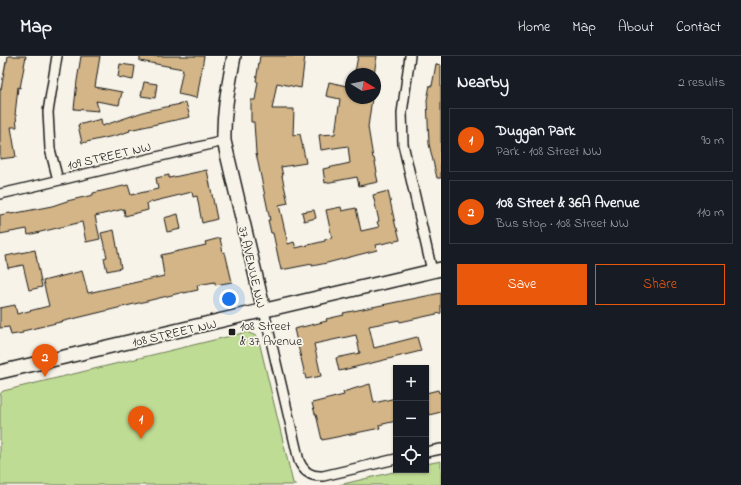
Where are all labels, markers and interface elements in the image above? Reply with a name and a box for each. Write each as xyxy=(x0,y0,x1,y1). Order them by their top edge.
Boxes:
text: Map xyxy=(20,14,52,41)
text: Home xyxy=(518,17,550,38)
text: Map xyxy=(572,17,596,38)
text: About xyxy=(618,17,654,38)
text: Contact xyxy=(676,17,721,38)
north arrow xyxy=(345,68,381,104)
text: Nearby xyxy=(457,70,509,95)
text: 2 results xyxy=(678,73,725,92)
text: Duggan Park xyxy=(496,120,575,142)
text: 1 xyxy=(469,131,473,150)
text: 90 m xyxy=(701,131,724,150)
street label: 109 STREET NW xyxy=(66,138,153,175)
text: Park · 108 Street NW xyxy=(496,142,602,161)
text: 108 Street & 36A Avenue xyxy=(496,192,639,214)
text: 2 xyxy=(468,203,474,222)
text: 110 m xyxy=(697,203,724,222)
text: Bus stop · 108 Street NW xyxy=(496,214,629,233)
street label: 37 AVENUE NW xyxy=(233,225,270,310)
button: Save xyxy=(457,264,587,305)
button: Share xyxy=(595,264,725,305)
your location xyxy=(219,289,239,309)
street label: 108 STREET NW xyxy=(130,315,218,352)
place label: 108 Street & 37 Avenue xyxy=(240,317,302,351)
marker: 108 Street & 37 Avenue xyxy=(227,327,237,337)
pin: 2 xyxy=(32,344,58,377)
map controls xyxy=(393,365,429,473)
button: + xyxy=(393,365,429,401)
button: − xyxy=(393,401,429,437)
pin: 1 xyxy=(128,406,154,439)
button: locate xyxy=(393,437,429,473)

